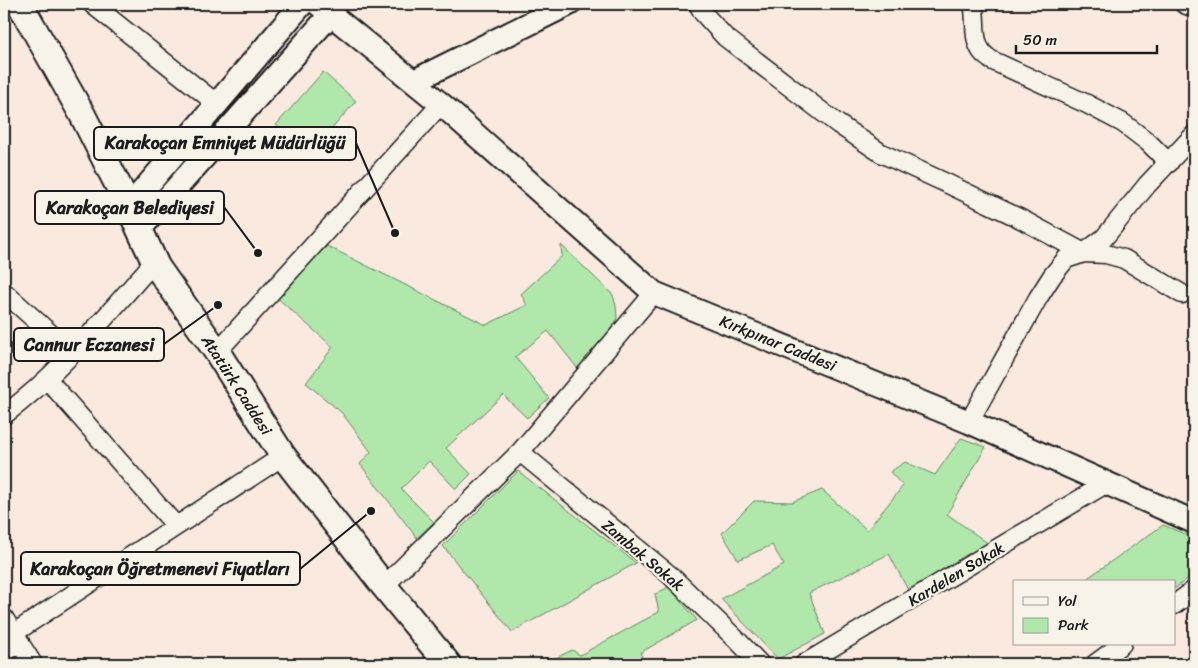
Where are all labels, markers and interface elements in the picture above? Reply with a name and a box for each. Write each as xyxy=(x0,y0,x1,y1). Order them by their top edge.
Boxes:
scale bar xyxy=(1016,22,1157,54)
text: 50 m xyxy=(1023,27,1058,53)
callout: Karakoçan Emniyet Müdürlüğü xyxy=(94,127,356,160)
text: Karakoçan Emniyet Müdürlüğü xyxy=(104,127,347,159)
callout: Karakoçan Belediyesi xyxy=(35,191,224,224)
text: Karakoçan Belediyesi xyxy=(45,192,215,224)
street label: Kırkpınar Caddesi xyxy=(715,306,841,380)
callout: Cannur Eczanesi xyxy=(14,328,164,361)
street label: Atatürk Caddesi xyxy=(193,328,281,442)
text: Cannur Eczanesi xyxy=(23,329,155,361)
street label: Zambak Sokak xyxy=(595,511,691,599)
street label: Kardelen Sokak xyxy=(902,533,1010,615)
callout: Karakoçan Öğretmenevi Fiyatları xyxy=(21,552,300,585)
text: Karakoçan Öğretmenevi Fiyatları xyxy=(29,553,290,585)
legend xyxy=(1013,580,1176,646)
text: Yol xyxy=(1058,588,1077,614)
text: Park xyxy=(1058,612,1089,638)

